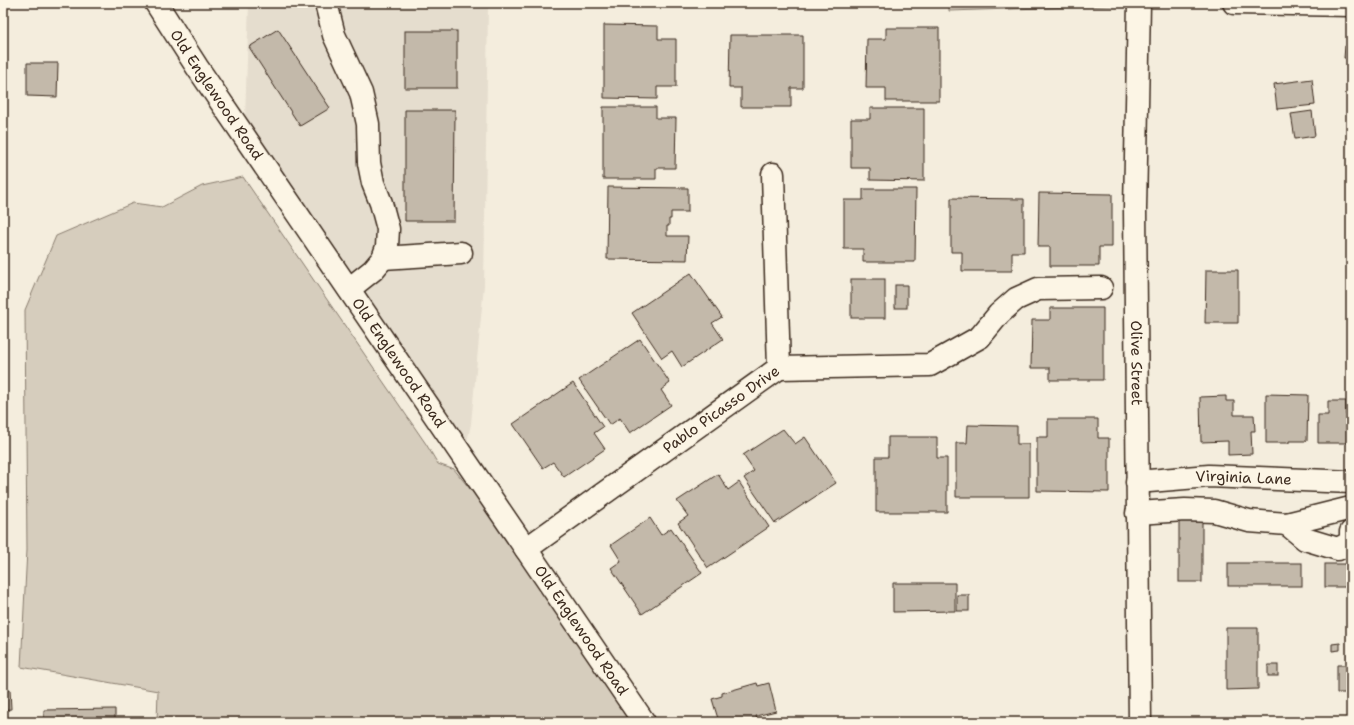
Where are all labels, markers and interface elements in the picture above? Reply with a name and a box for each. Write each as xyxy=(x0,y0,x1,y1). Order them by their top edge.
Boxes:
street label: Old Englewood Road xyxy=(166,26,268,164)
street label: Old Englewood Road xyxy=(347,294,451,432)
street label: Olive Street xyxy=(1126,320,1147,406)
street label: Pablo Picasso Drive xyxy=(659,361,784,458)
street label: Virginia Lane xyxy=(1195,466,1292,489)
street label: Old Englewood Road xyxy=(530,561,633,700)

